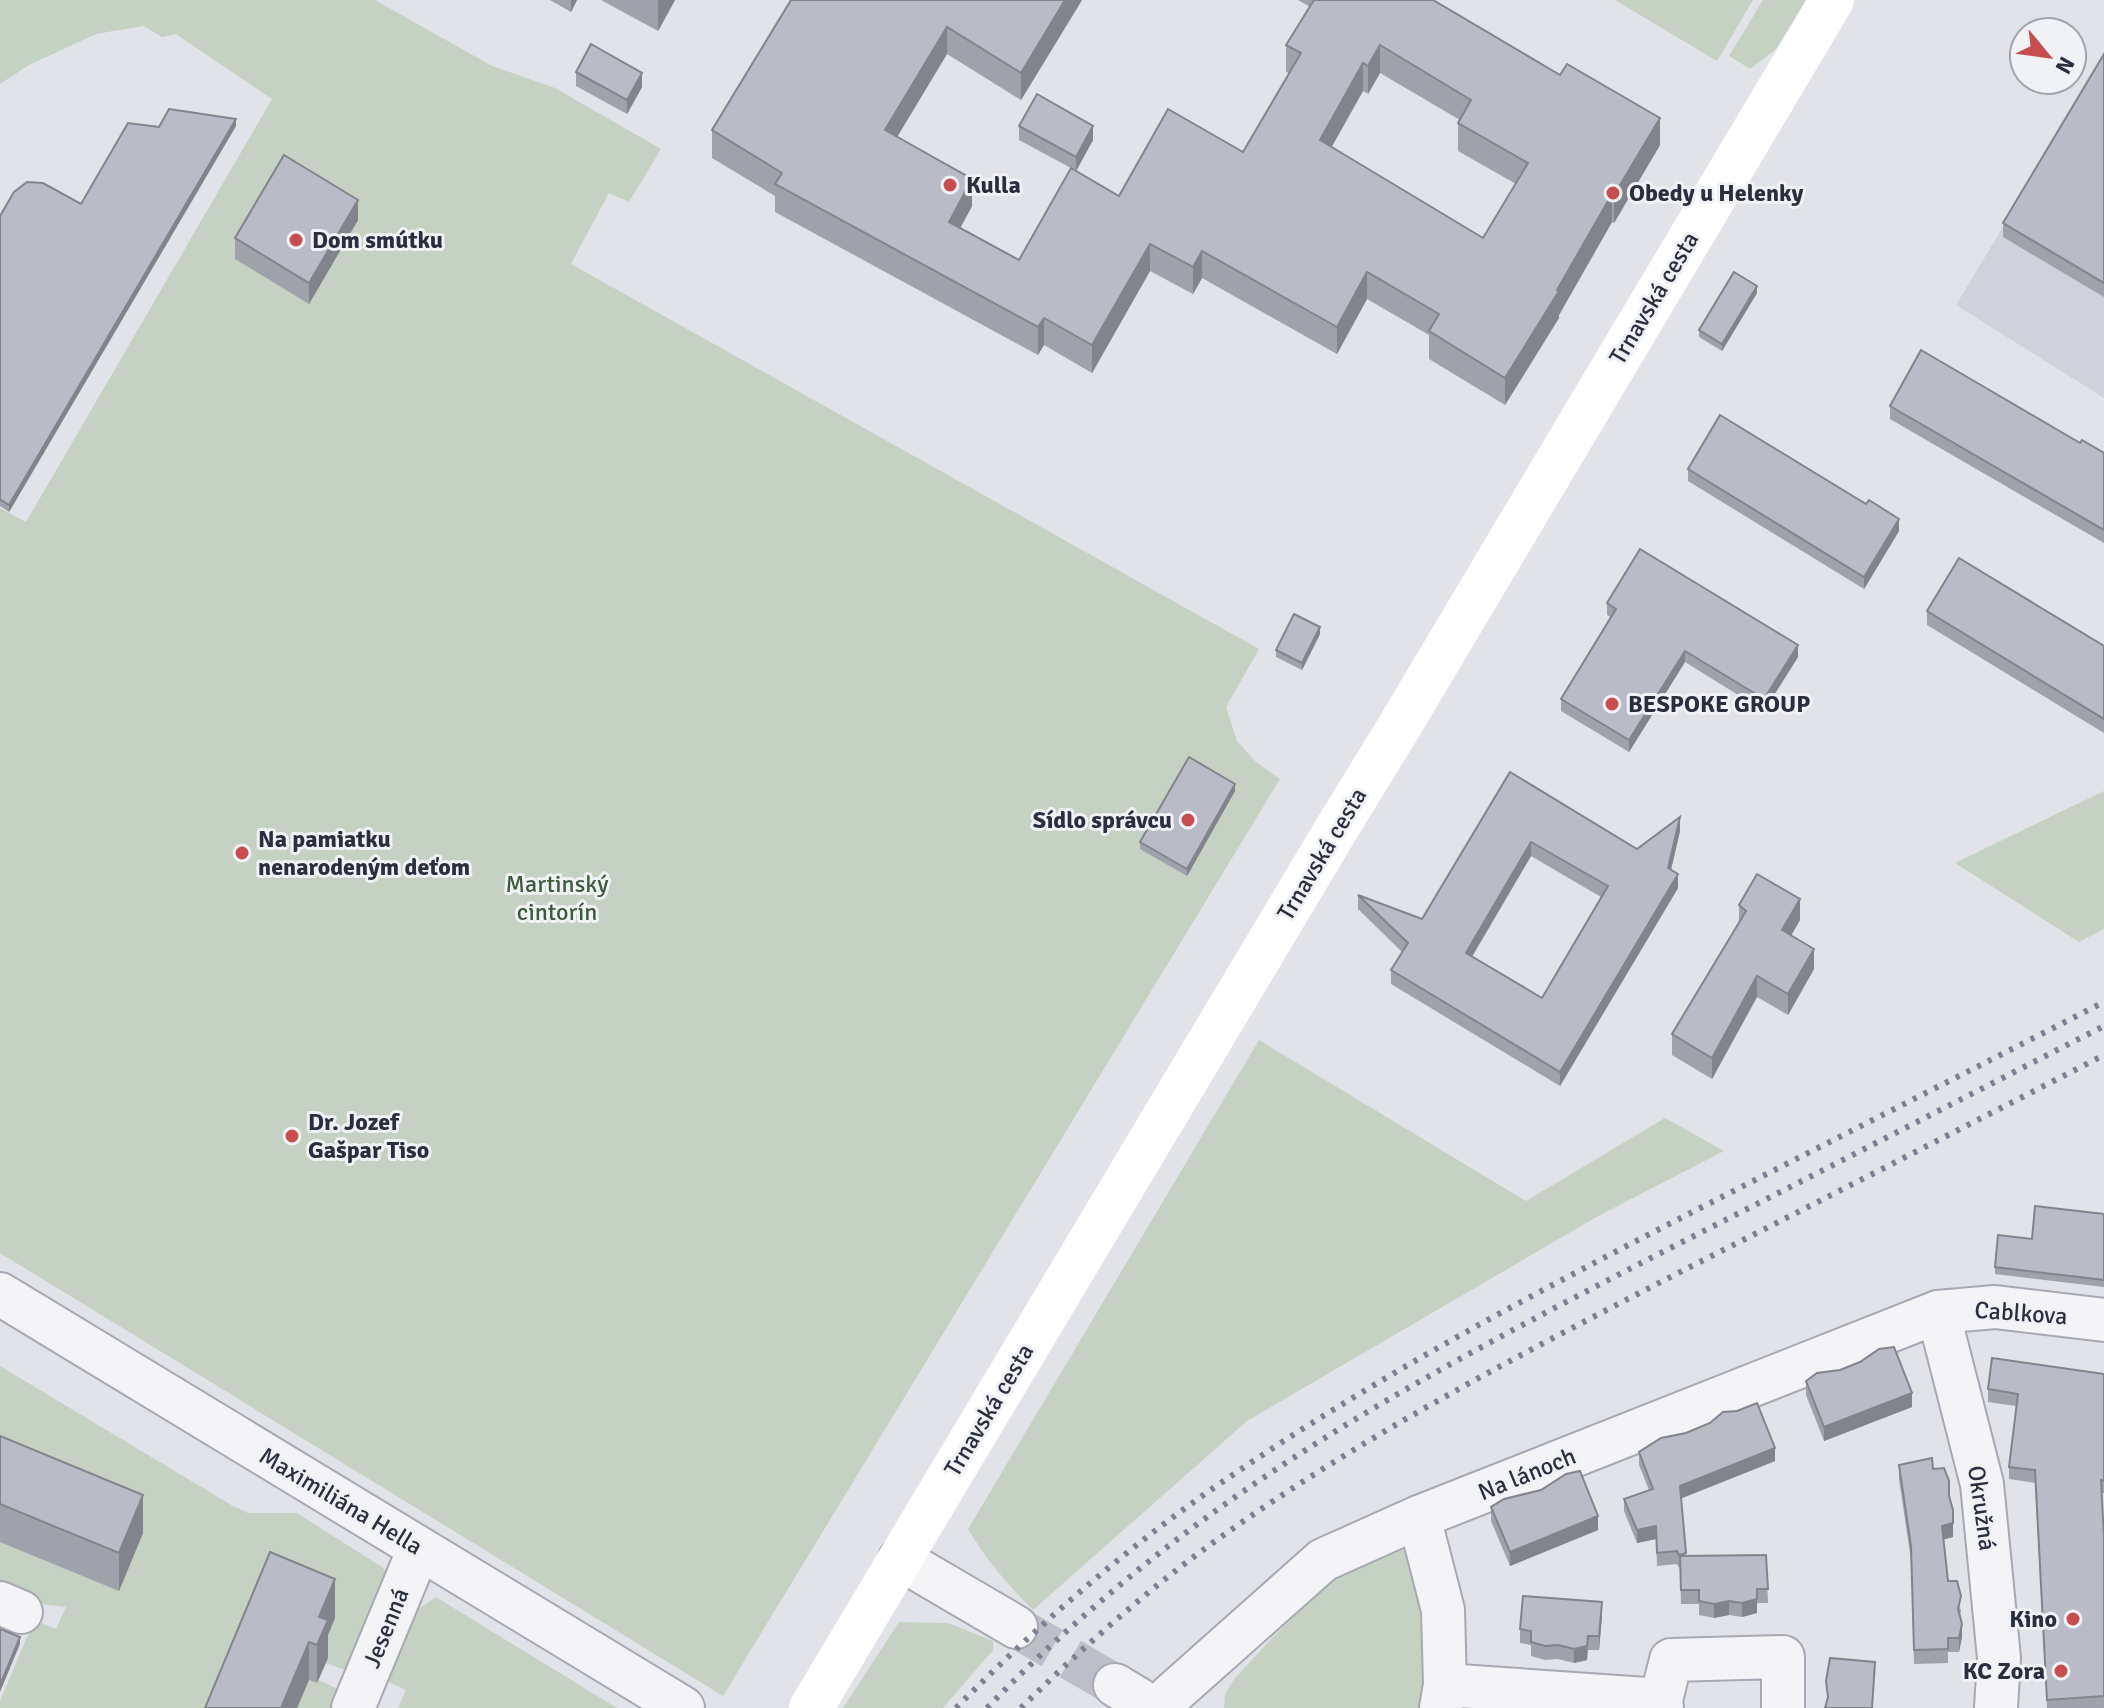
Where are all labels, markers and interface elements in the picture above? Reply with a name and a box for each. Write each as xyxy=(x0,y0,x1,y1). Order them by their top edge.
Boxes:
north arrow xyxy=(2008,16,2088,96)
text: N xyxy=(2050,52,2081,79)
place label: Kulla xyxy=(966,170,1021,200)
marker: Kulla xyxy=(941,176,959,194)
place label: Obedy u Helenky xyxy=(1629,178,1804,208)
marker: Obedy u Helenky xyxy=(1604,184,1622,202)
place label: Dom smútku xyxy=(312,225,443,255)
street label: Trnavská cesta xyxy=(1603,226,1705,370)
marker: Dom smútku xyxy=(287,231,305,249)
place label: BESPOKE GROUP xyxy=(1628,689,1810,719)
marker: BESPOKE GROUP xyxy=(1603,695,1621,713)
street label: Trnavská cesta xyxy=(1271,782,1373,926)
place label: Sídlo správcu xyxy=(1033,805,1172,835)
marker: Sídlo správcu xyxy=(1179,811,1197,829)
place label: Na pamiatku nenarodeným deťom xyxy=(258,824,470,882)
marker: Na pamiatku nenarodeným deťom xyxy=(233,844,251,862)
park label: Martinský cintorín xyxy=(506,869,608,927)
place label: Dr. Jozef Gašpar Tiso xyxy=(308,1107,429,1165)
marker: Dr. Jozef Gašpar Tiso xyxy=(283,1127,301,1145)
street label: Cablkova xyxy=(1974,1295,2068,1331)
street label: Trnavská cesta xyxy=(938,1338,1040,1482)
street label: Maximiliána Hella xyxy=(254,1440,428,1562)
street label: Na lánoch xyxy=(1474,1441,1580,1507)
street label: Okružná xyxy=(1961,1463,2003,1553)
street label: Jesenná xyxy=(356,1584,416,1672)
place label: Kino xyxy=(2009,1604,2057,1634)
marker: Kino xyxy=(2064,1610,2082,1628)
place label: KC Zora xyxy=(1963,1656,2045,1686)
marker: KC Zora xyxy=(2052,1662,2070,1680)

